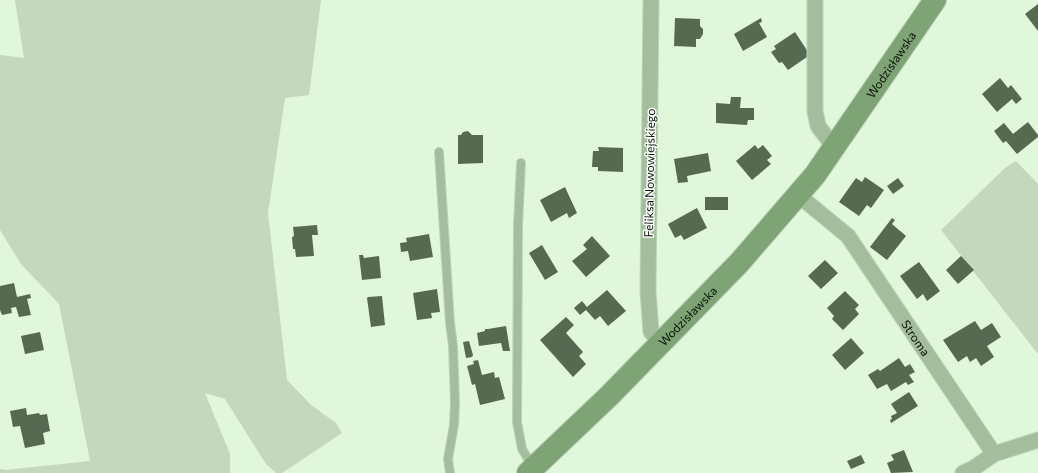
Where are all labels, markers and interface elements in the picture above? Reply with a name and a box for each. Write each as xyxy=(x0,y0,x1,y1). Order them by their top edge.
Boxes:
street label: Wodzisławska xyxy=(863,29,919,100)
street label: Feliksa Nowowiejskiego xyxy=(641,108,657,238)
street label: Wodzisławska xyxy=(655,283,720,348)
street label: Stroma xyxy=(899,317,933,358)

